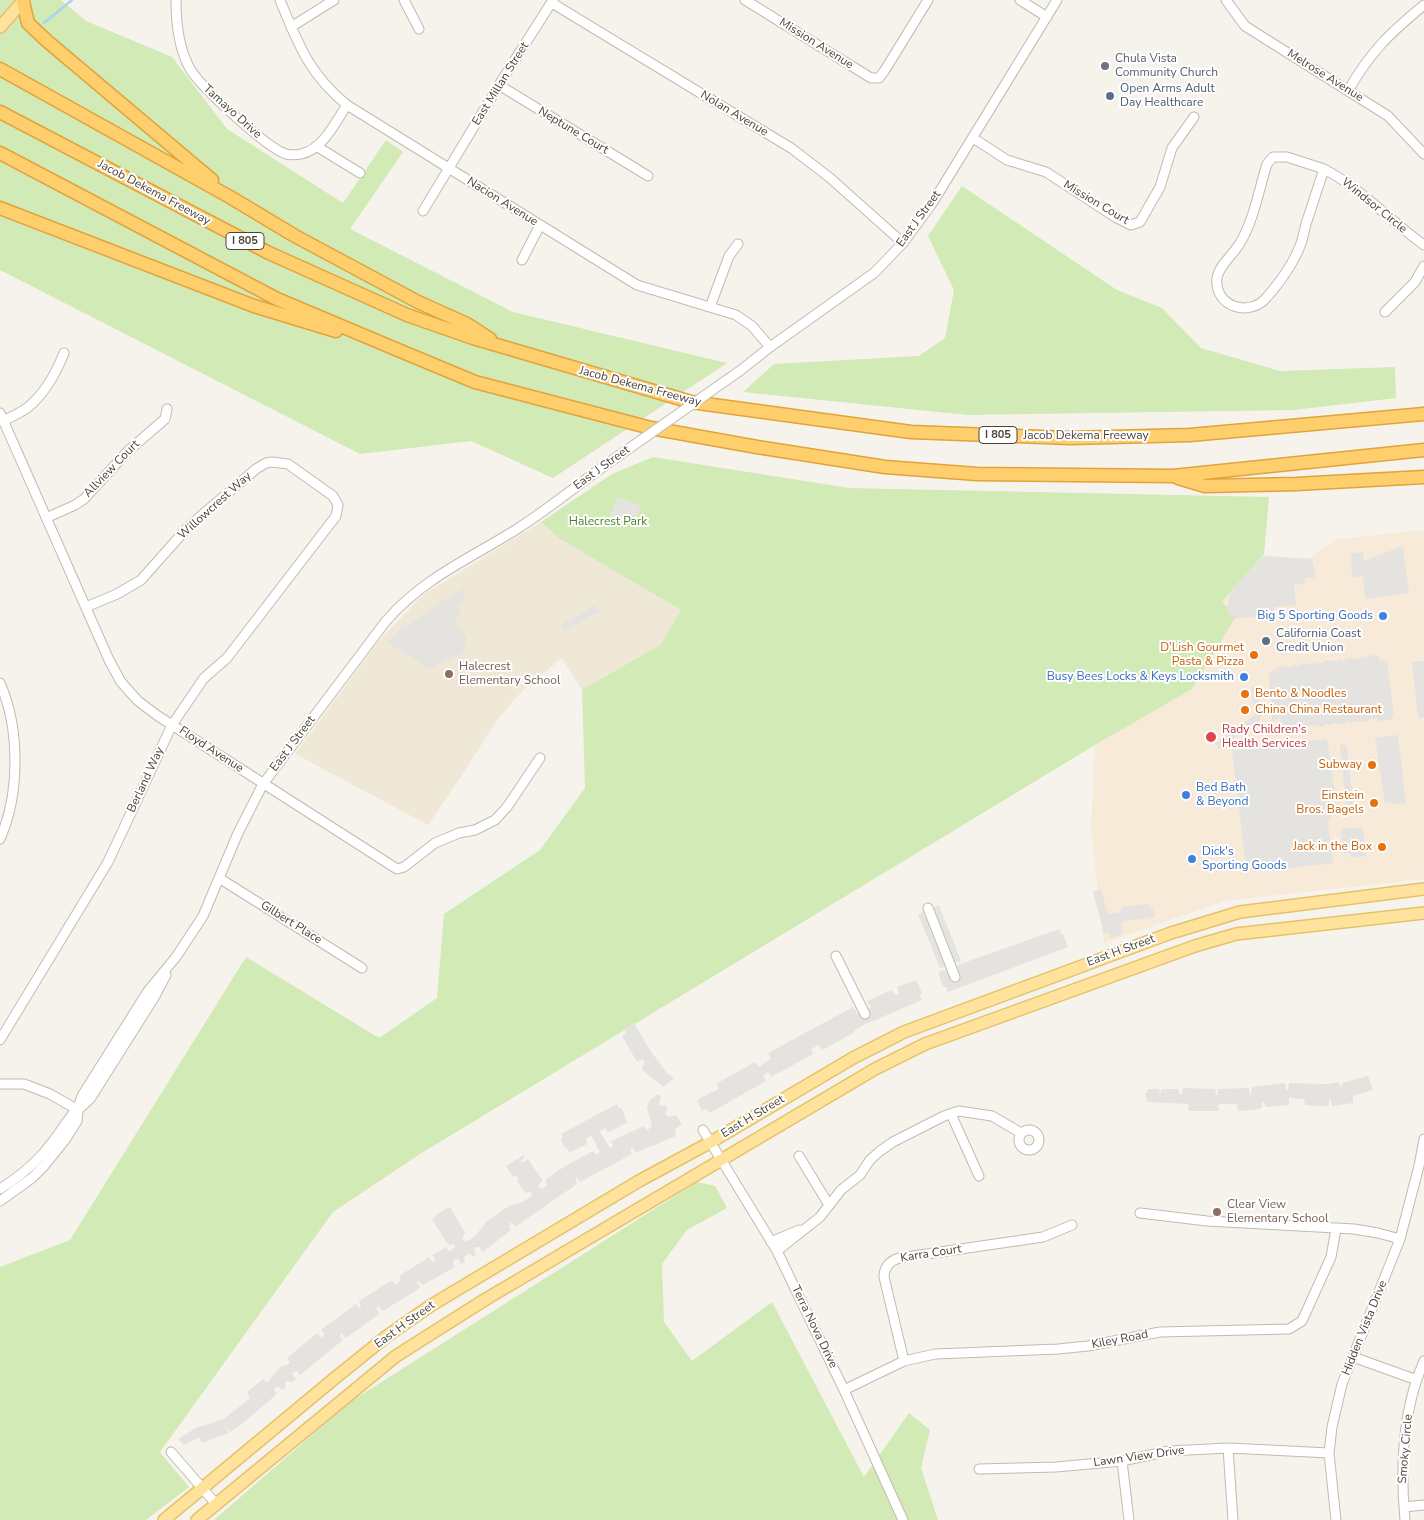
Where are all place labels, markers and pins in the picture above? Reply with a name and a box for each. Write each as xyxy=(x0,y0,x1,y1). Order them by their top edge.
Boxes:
place label: Chula Vista Community Church xyxy=(1115,52,1218,80)
marker: Chula Vista Community Church xyxy=(1099,60,1111,72)
place label: Open Arms Adult Day Healthcare xyxy=(1120,82,1215,110)
marker: Open Arms Adult Day Healthcare xyxy=(1104,90,1116,102)
place label: Big 5 Sporting Goods xyxy=(1257,609,1373,623)
marker: Big 5 Sporting Goods xyxy=(1377,610,1389,622)
place label: California Coast Credit Union xyxy=(1276,627,1361,655)
marker: California Coast Credit Union xyxy=(1260,635,1272,647)
place label: D'Lish Gourmet Pasta & Pizza xyxy=(1160,641,1244,669)
marker: D'Lish Gourmet Pasta & Pizza xyxy=(1248,649,1260,661)
place label: Halecrest Elementary School xyxy=(459,660,560,688)
marker: Halecrest Elementary School xyxy=(443,668,455,680)
place label: Busy Bees Locks & Keys Locksmith xyxy=(1047,670,1234,684)
marker: Busy Bees Locks & Keys Locksmith xyxy=(1238,671,1250,683)
place label: Bento & Noodles xyxy=(1255,687,1346,701)
marker: Bento & Noodles xyxy=(1239,688,1251,700)
place label: China China Restaurant xyxy=(1255,703,1382,717)
marker: China China Restaurant xyxy=(1239,704,1251,716)
place label: Rady Children's Health Services xyxy=(1222,723,1307,751)
marker: Rady Children's Health Services xyxy=(1204,730,1218,744)
place label: Subway xyxy=(1319,758,1362,772)
marker: Subway xyxy=(1366,759,1378,771)
place label: Bed Bath & Beyond xyxy=(1196,781,1248,809)
marker: Bed Bath & Beyond xyxy=(1180,789,1192,801)
place label: Einstein Bros. Bagels xyxy=(1296,789,1364,817)
marker: Einstein Bros. Bagels xyxy=(1368,797,1380,809)
place label: Jack in the Box xyxy=(1293,840,1372,854)
marker: Jack in the Box xyxy=(1376,841,1388,853)
place label: Dick's Sporting Goods xyxy=(1202,845,1286,873)
marker: Dick's Sporting Goods xyxy=(1186,853,1198,865)
place label: Clear View Elementary School xyxy=(1227,1198,1328,1226)
marker: Clear View Elementary School xyxy=(1211,1206,1223,1218)

